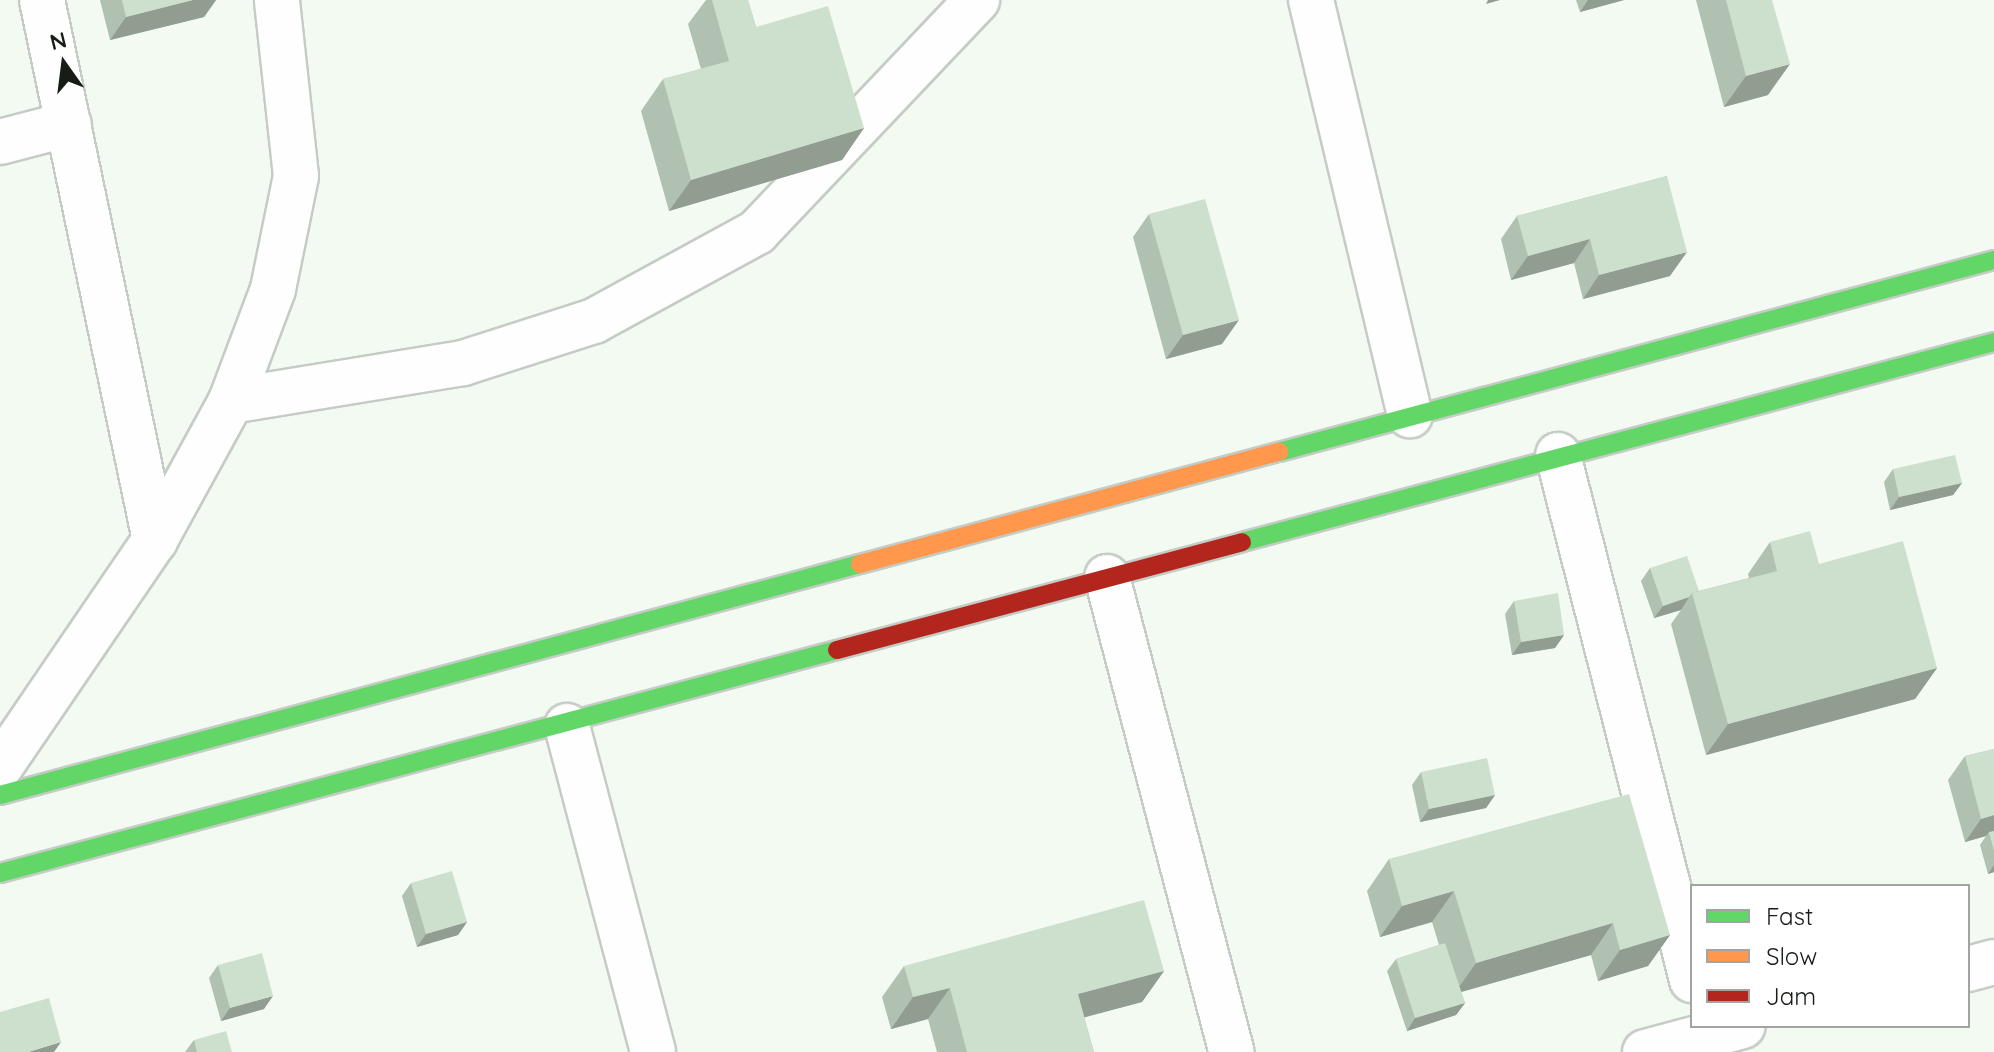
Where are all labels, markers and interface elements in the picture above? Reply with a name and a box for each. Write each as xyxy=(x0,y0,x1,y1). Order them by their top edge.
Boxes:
north arrow xyxy=(24,24,104,104)
text: N xyxy=(47,25,69,56)
legend xyxy=(1690,884,1970,1028)
text: Fast xyxy=(1766,901,1813,931)
text: Slow xyxy=(1766,941,1817,971)
text: Jam xyxy=(1766,981,1816,1011)

